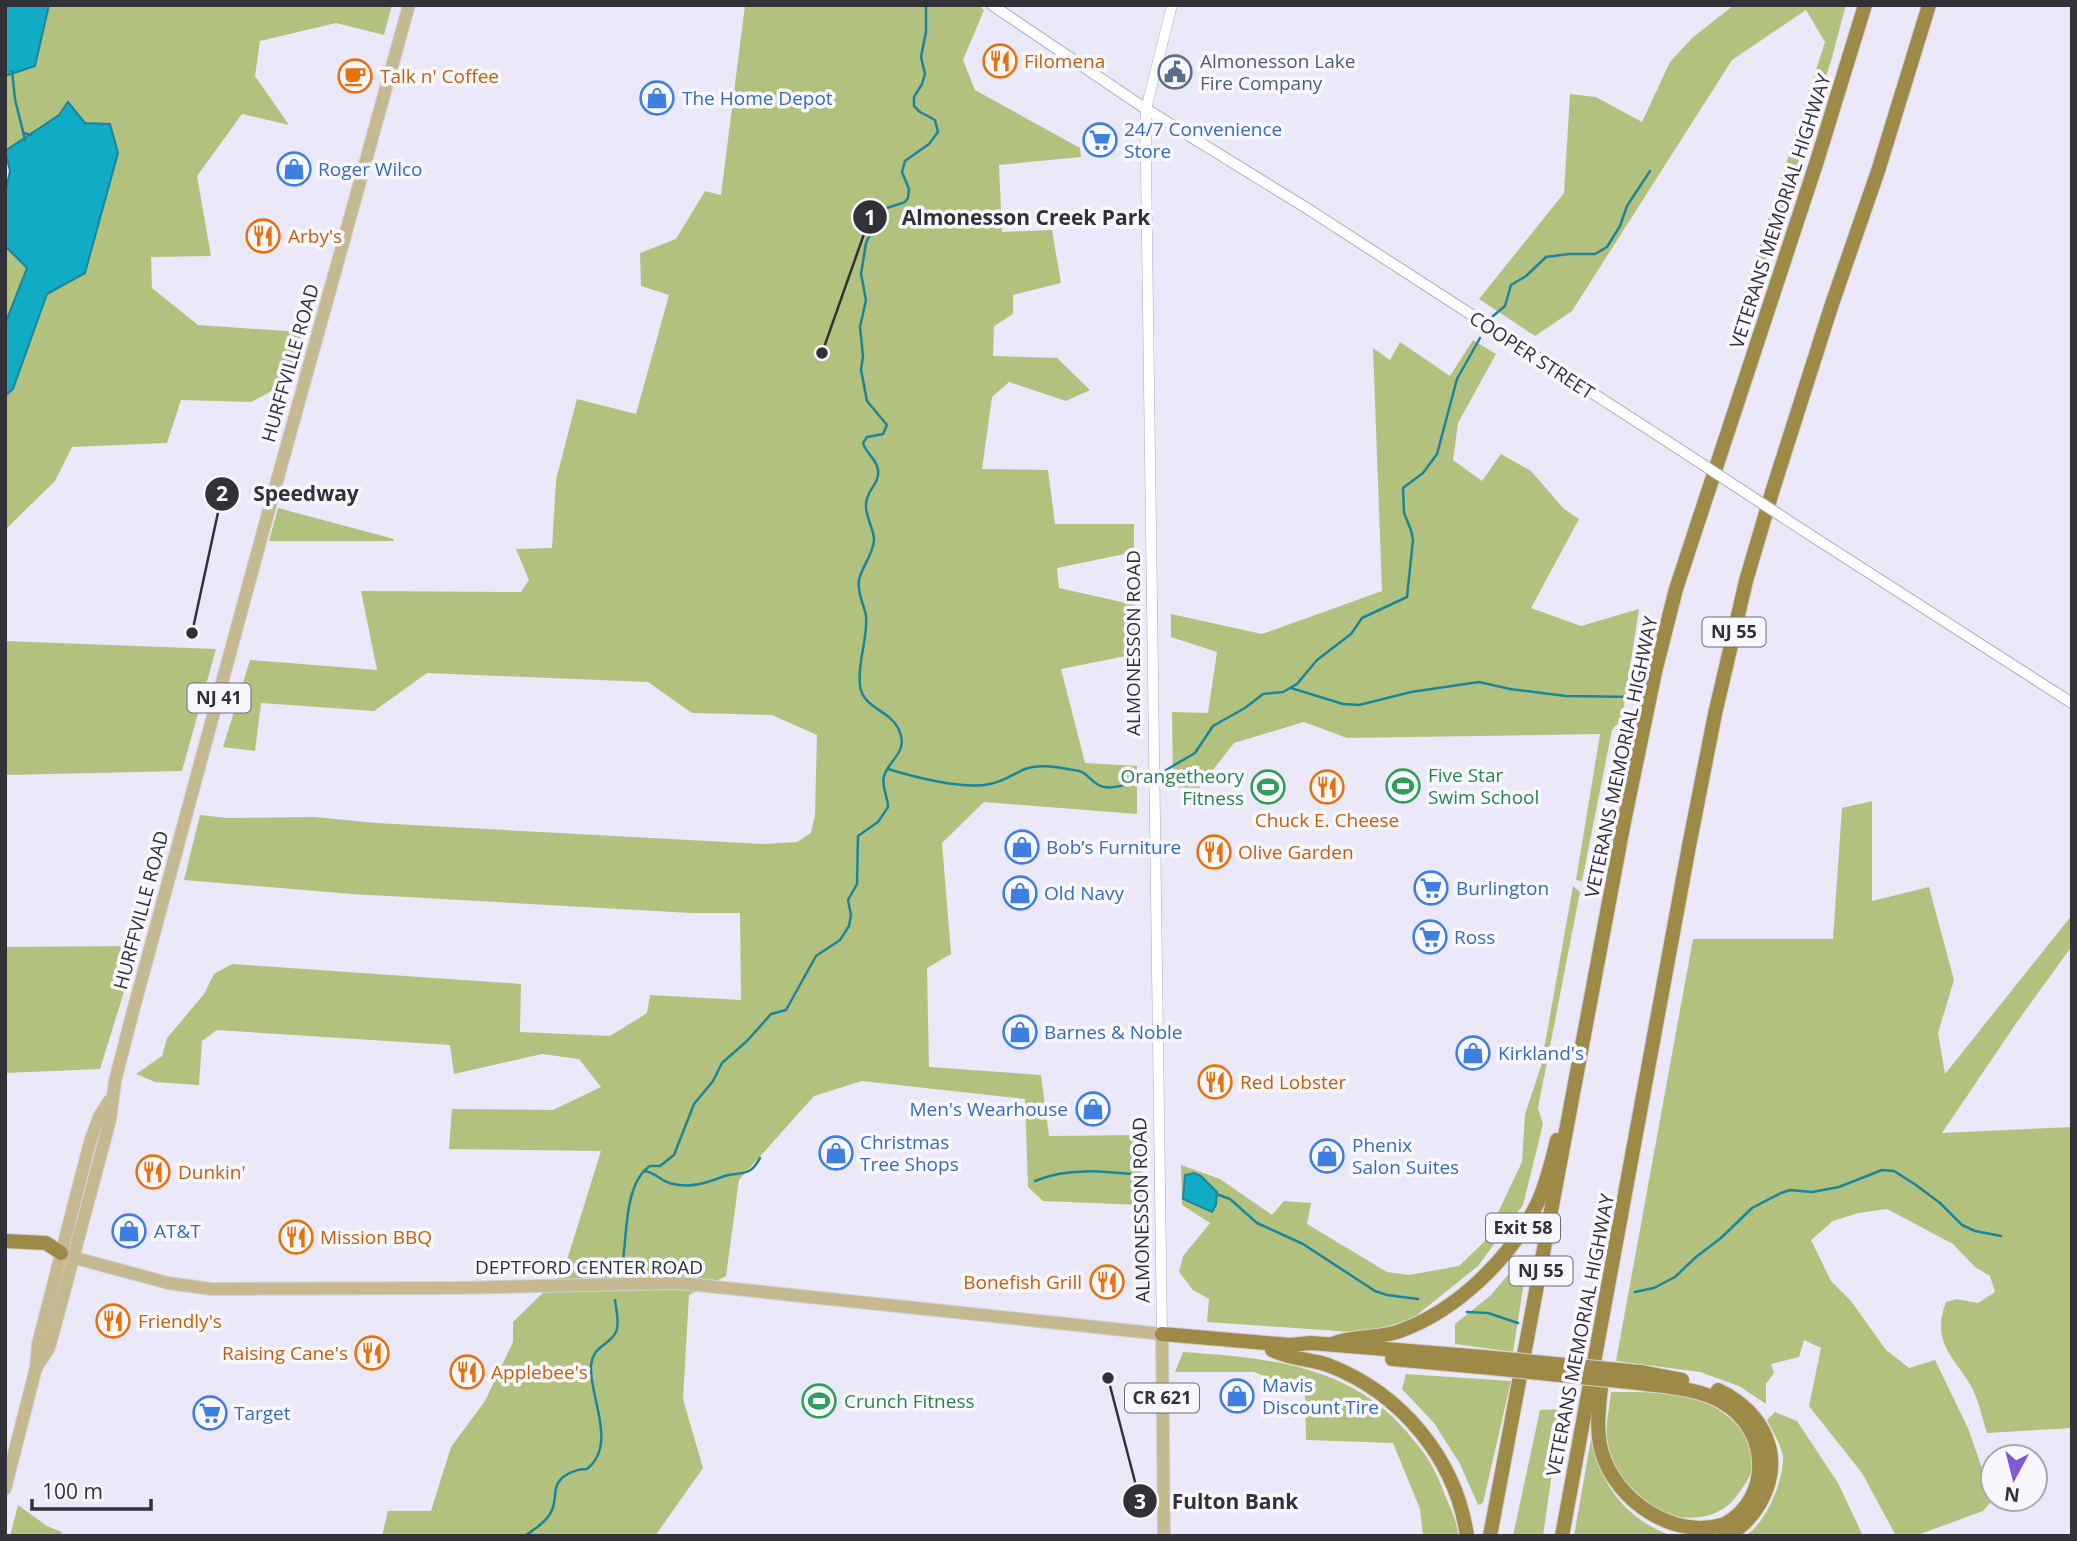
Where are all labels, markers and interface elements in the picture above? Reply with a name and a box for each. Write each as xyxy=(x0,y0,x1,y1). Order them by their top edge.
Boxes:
restaurant icon: Filomena xyxy=(981,42,1019,80)
place label: Filomena xyxy=(1024,48,1105,74)
place label: Almonesson Lake Fire Company xyxy=(1200,48,1355,96)
public building icon: Almonesson Lake Fire Company xyxy=(1156,53,1194,91)
cafe icon: Talk n' Coffee xyxy=(336,57,374,95)
place label: Talk n' Coffee xyxy=(380,63,499,89)
street label: VETERANS MEMORIAL HIGHWAY xyxy=(1723,70,1837,352)
shop icon: The Home Depot xyxy=(638,79,676,117)
place label: The Home Depot xyxy=(682,85,833,111)
place label: 24/7 Convenience Store xyxy=(1124,116,1282,164)
supermarket icon: 24/7 Convenience Store xyxy=(1081,121,1119,159)
shop icon: Roger Wilco xyxy=(275,150,313,188)
place label: Roger Wilco xyxy=(318,156,423,182)
callout: Almonesson Creek Park xyxy=(853,196,1164,238)
text: 1 xyxy=(864,203,876,231)
text: Almonesson Creek Park xyxy=(902,203,1151,231)
restaurant icon: Arby's xyxy=(244,217,282,255)
place label: Arby's xyxy=(288,223,342,249)
street label: HURFFVILLE ROAD xyxy=(255,281,325,445)
street label: COOPER STREET xyxy=(1464,305,1600,406)
callout: Speedway xyxy=(205,473,373,515)
text: 2 xyxy=(216,479,228,507)
text: Speedway xyxy=(253,479,359,507)
street label: ALMONESSON ROAD xyxy=(1120,550,1146,736)
street label: VETERANS MEMORIAL HIGHWAY xyxy=(1578,614,1664,900)
road number: NJ 55 xyxy=(1702,618,1766,646)
road number: NJ 41 xyxy=(188,684,250,712)
place label: Five Star Swim School xyxy=(1428,762,1539,810)
place label: Orangetheory Fitness xyxy=(1120,763,1244,811)
sports icon: Five Star Swim School xyxy=(1384,767,1422,805)
sports icon: Orangetheory Fitness xyxy=(1249,768,1287,806)
restaurant icon: Chuck E. Cheese xyxy=(1308,768,1346,806)
place label: Chuck E. Cheese xyxy=(1255,807,1399,833)
street label: HURFFVILLE ROAD xyxy=(107,828,175,992)
shop icon: Bob’s Furniture xyxy=(1003,828,1041,866)
restaurant icon: Olive Garden xyxy=(1195,833,1233,871)
place label: Bob’s Furniture xyxy=(1046,834,1181,860)
place label: Olive Garden xyxy=(1238,839,1354,865)
supermarket icon: Burlington xyxy=(1412,869,1450,907)
shop icon: Old Navy xyxy=(1001,874,1039,912)
place label: Burlington xyxy=(1456,875,1549,901)
place label: Old Navy xyxy=(1044,880,1124,906)
supermarket icon: Ross xyxy=(1411,918,1449,956)
place label: Ross xyxy=(1454,924,1495,950)
shop icon: Barnes & Noble xyxy=(1001,1013,1039,1051)
place label: Barnes & Noble xyxy=(1044,1019,1183,1045)
shop icon: Kirkland's xyxy=(1454,1034,1492,1072)
place label: Kirkland's xyxy=(1498,1040,1584,1066)
restaurant icon: Red Lobster xyxy=(1196,1063,1234,1101)
place label: Red Lobster xyxy=(1240,1069,1346,1095)
shop icon: Men's Wearhouse xyxy=(1074,1090,1112,1128)
place label: Men's Wearhouse xyxy=(909,1096,1068,1122)
street label: ALMONESSON ROAD xyxy=(1126,1117,1156,1303)
place label: Christmas Tree Shops xyxy=(860,1129,959,1177)
place label: Phenix Salon Suites xyxy=(1352,1132,1459,1180)
shop icon: Christmas Tree Shops xyxy=(817,1134,855,1172)
shop icon: Phenix Salon Suites xyxy=(1308,1137,1346,1175)
restaurant icon: Dunkin' xyxy=(134,1153,172,1191)
place label: Dunkin' xyxy=(178,1159,246,1185)
street label: VETERANS MEMORIAL HIGHWAY xyxy=(1540,1191,1620,1478)
shop icon: AT&T xyxy=(110,1212,148,1250)
road number: Exit 58 xyxy=(1486,1213,1560,1242)
place label: AT&T xyxy=(154,1218,201,1244)
restaurant icon: Mission BBQ xyxy=(277,1218,315,1256)
place label: Mission BBQ xyxy=(320,1224,432,1250)
street label: DEPTFORD CENTER ROAD xyxy=(475,1254,703,1280)
road number: NJ 55 xyxy=(1510,1256,1572,1286)
restaurant icon: Bonefish Grill xyxy=(1088,1263,1126,1301)
place label: Bonefish Grill xyxy=(963,1269,1082,1295)
restaurant icon: Friendly's xyxy=(94,1302,132,1340)
place label: Friendly's xyxy=(138,1308,222,1334)
restaurant icon: Raising Cane's xyxy=(353,1334,391,1372)
place label: Raising Cane's xyxy=(222,1340,348,1366)
restaurant icon: Applebee's xyxy=(448,1353,486,1391)
place label: Applebee's xyxy=(491,1359,588,1385)
place label: Mavis Discount Tire xyxy=(1262,1372,1379,1420)
shop icon: Mavis Discount Tire xyxy=(1218,1377,1256,1415)
sports icon: Crunch Fitness xyxy=(800,1382,838,1420)
road number: CR 621 xyxy=(1125,1384,1199,1413)
place label: Crunch Fitness xyxy=(844,1388,975,1414)
supermarket icon: Target xyxy=(191,1394,229,1432)
place label: Target xyxy=(234,1400,291,1426)
north arrow xyxy=(1979,1443,2049,1513)
scale bar xyxy=(32,1468,150,1512)
text: 100 m xyxy=(42,1477,103,1505)
callout: Fulton Bank xyxy=(1122,1480,1312,1522)
text: N xyxy=(2003,1481,2021,1509)
text: 3 xyxy=(1134,1487,1146,1515)
text: Fulton Bank xyxy=(1172,1487,1299,1515)

